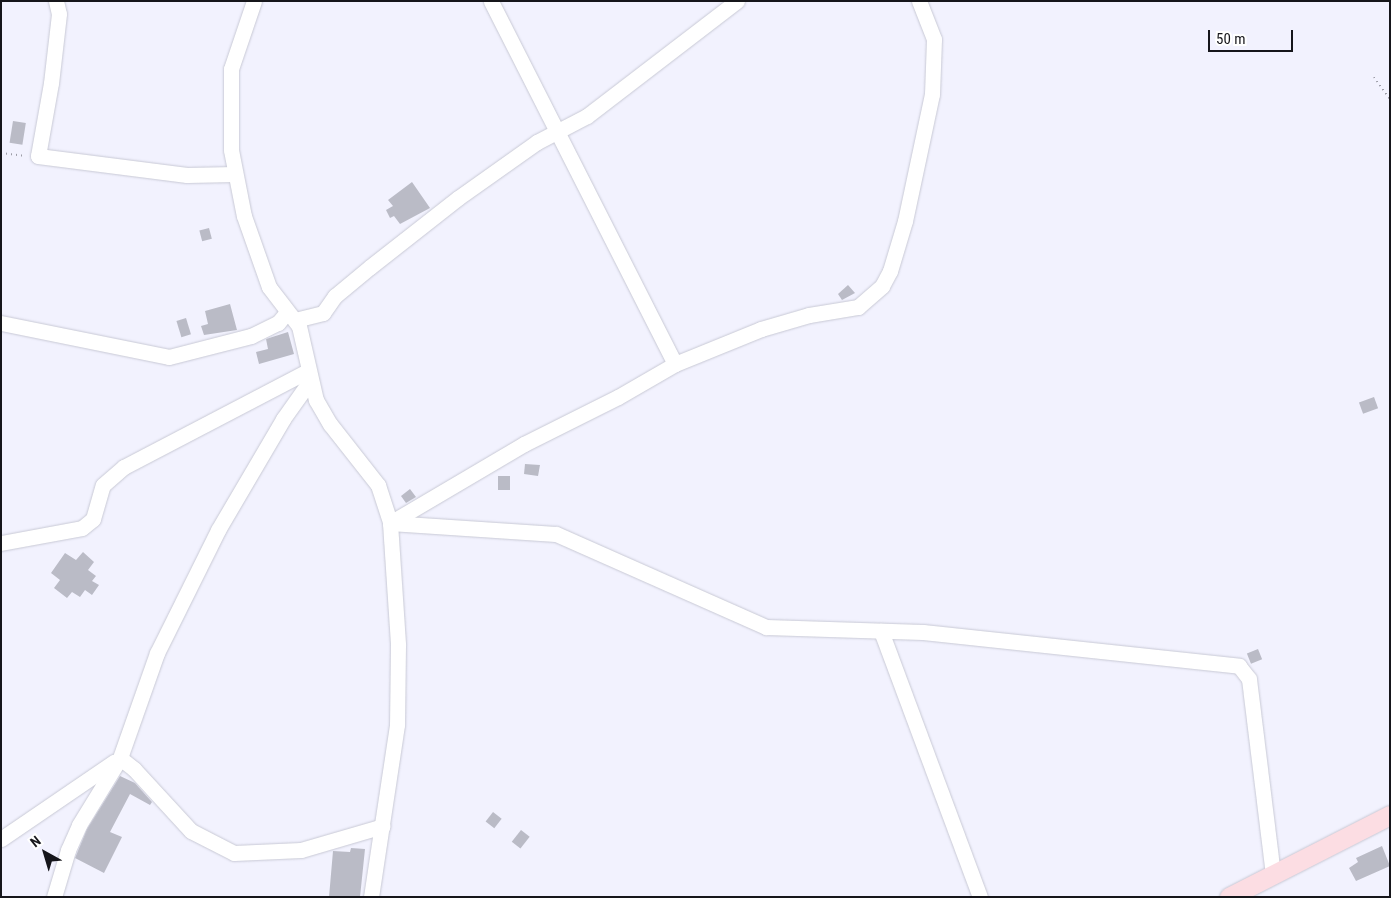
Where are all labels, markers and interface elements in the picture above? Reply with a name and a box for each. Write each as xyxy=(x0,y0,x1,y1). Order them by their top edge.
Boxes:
scale bar xyxy=(1211,20,1296,52)
text: 50 m xyxy=(1216,30,1246,48)
north arrow xyxy=(20,828,70,878)
text: N xyxy=(27,832,44,850)

